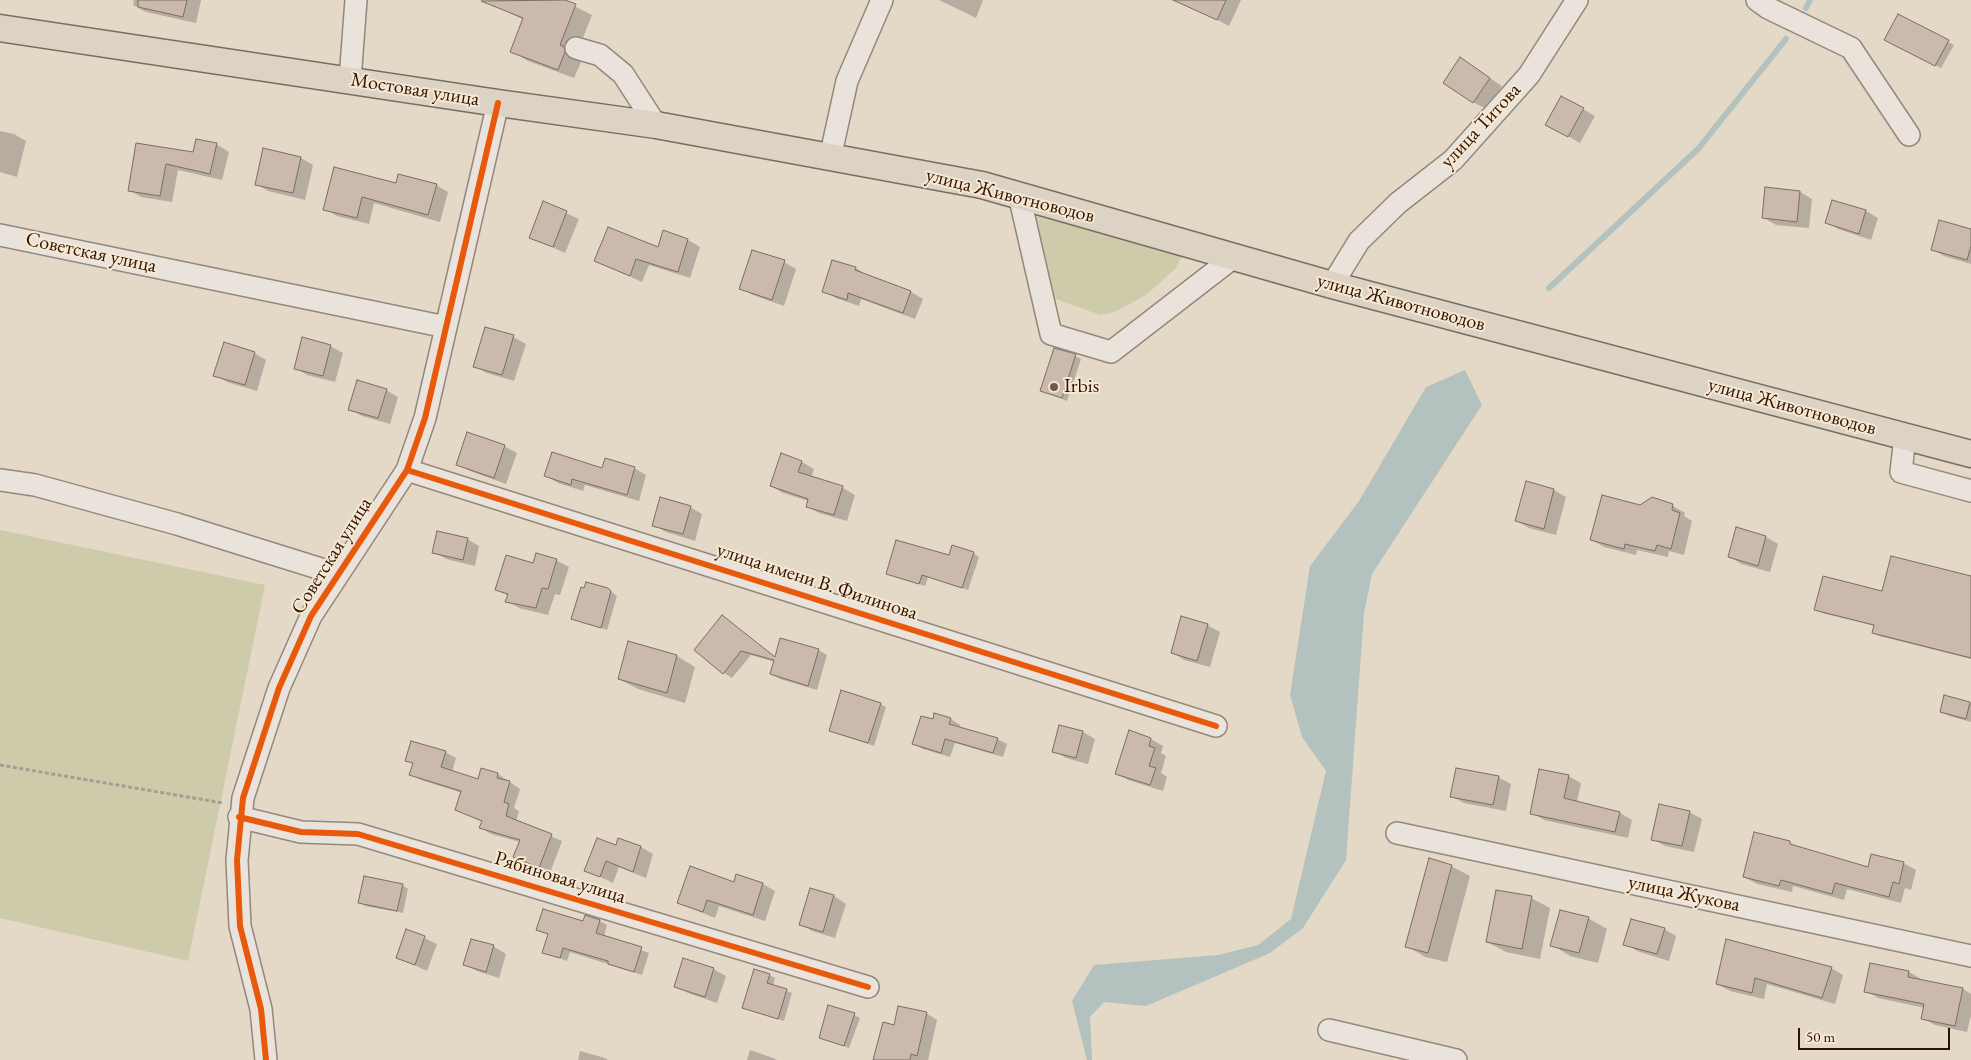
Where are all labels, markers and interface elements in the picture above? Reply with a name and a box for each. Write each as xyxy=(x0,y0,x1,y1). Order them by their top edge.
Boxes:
street label: Мостовая улица xyxy=(349,68,481,112)
street label: улица Титова xyxy=(1436,79,1526,173)
street label: улица Животноводов xyxy=(923,163,1097,229)
street label: Советская улица xyxy=(23,227,159,279)
street label: улица Животноводов xyxy=(1314,269,1488,337)
street label: улица Животноводов xyxy=(1705,373,1879,441)
place label: Irbis xyxy=(1064,375,1099,399)
marker: Irbis xyxy=(1048,381,1060,393)
street label: Советская улица xyxy=(287,493,377,619)
street label: улица имени В. Филинова xyxy=(714,538,920,626)
street label: Рябиновая улица xyxy=(492,847,628,909)
street label: улица Жукова xyxy=(1626,870,1742,918)
scale bar xyxy=(1801,1018,1954,1050)
text: 50 m xyxy=(1806,1027,1835,1046)

